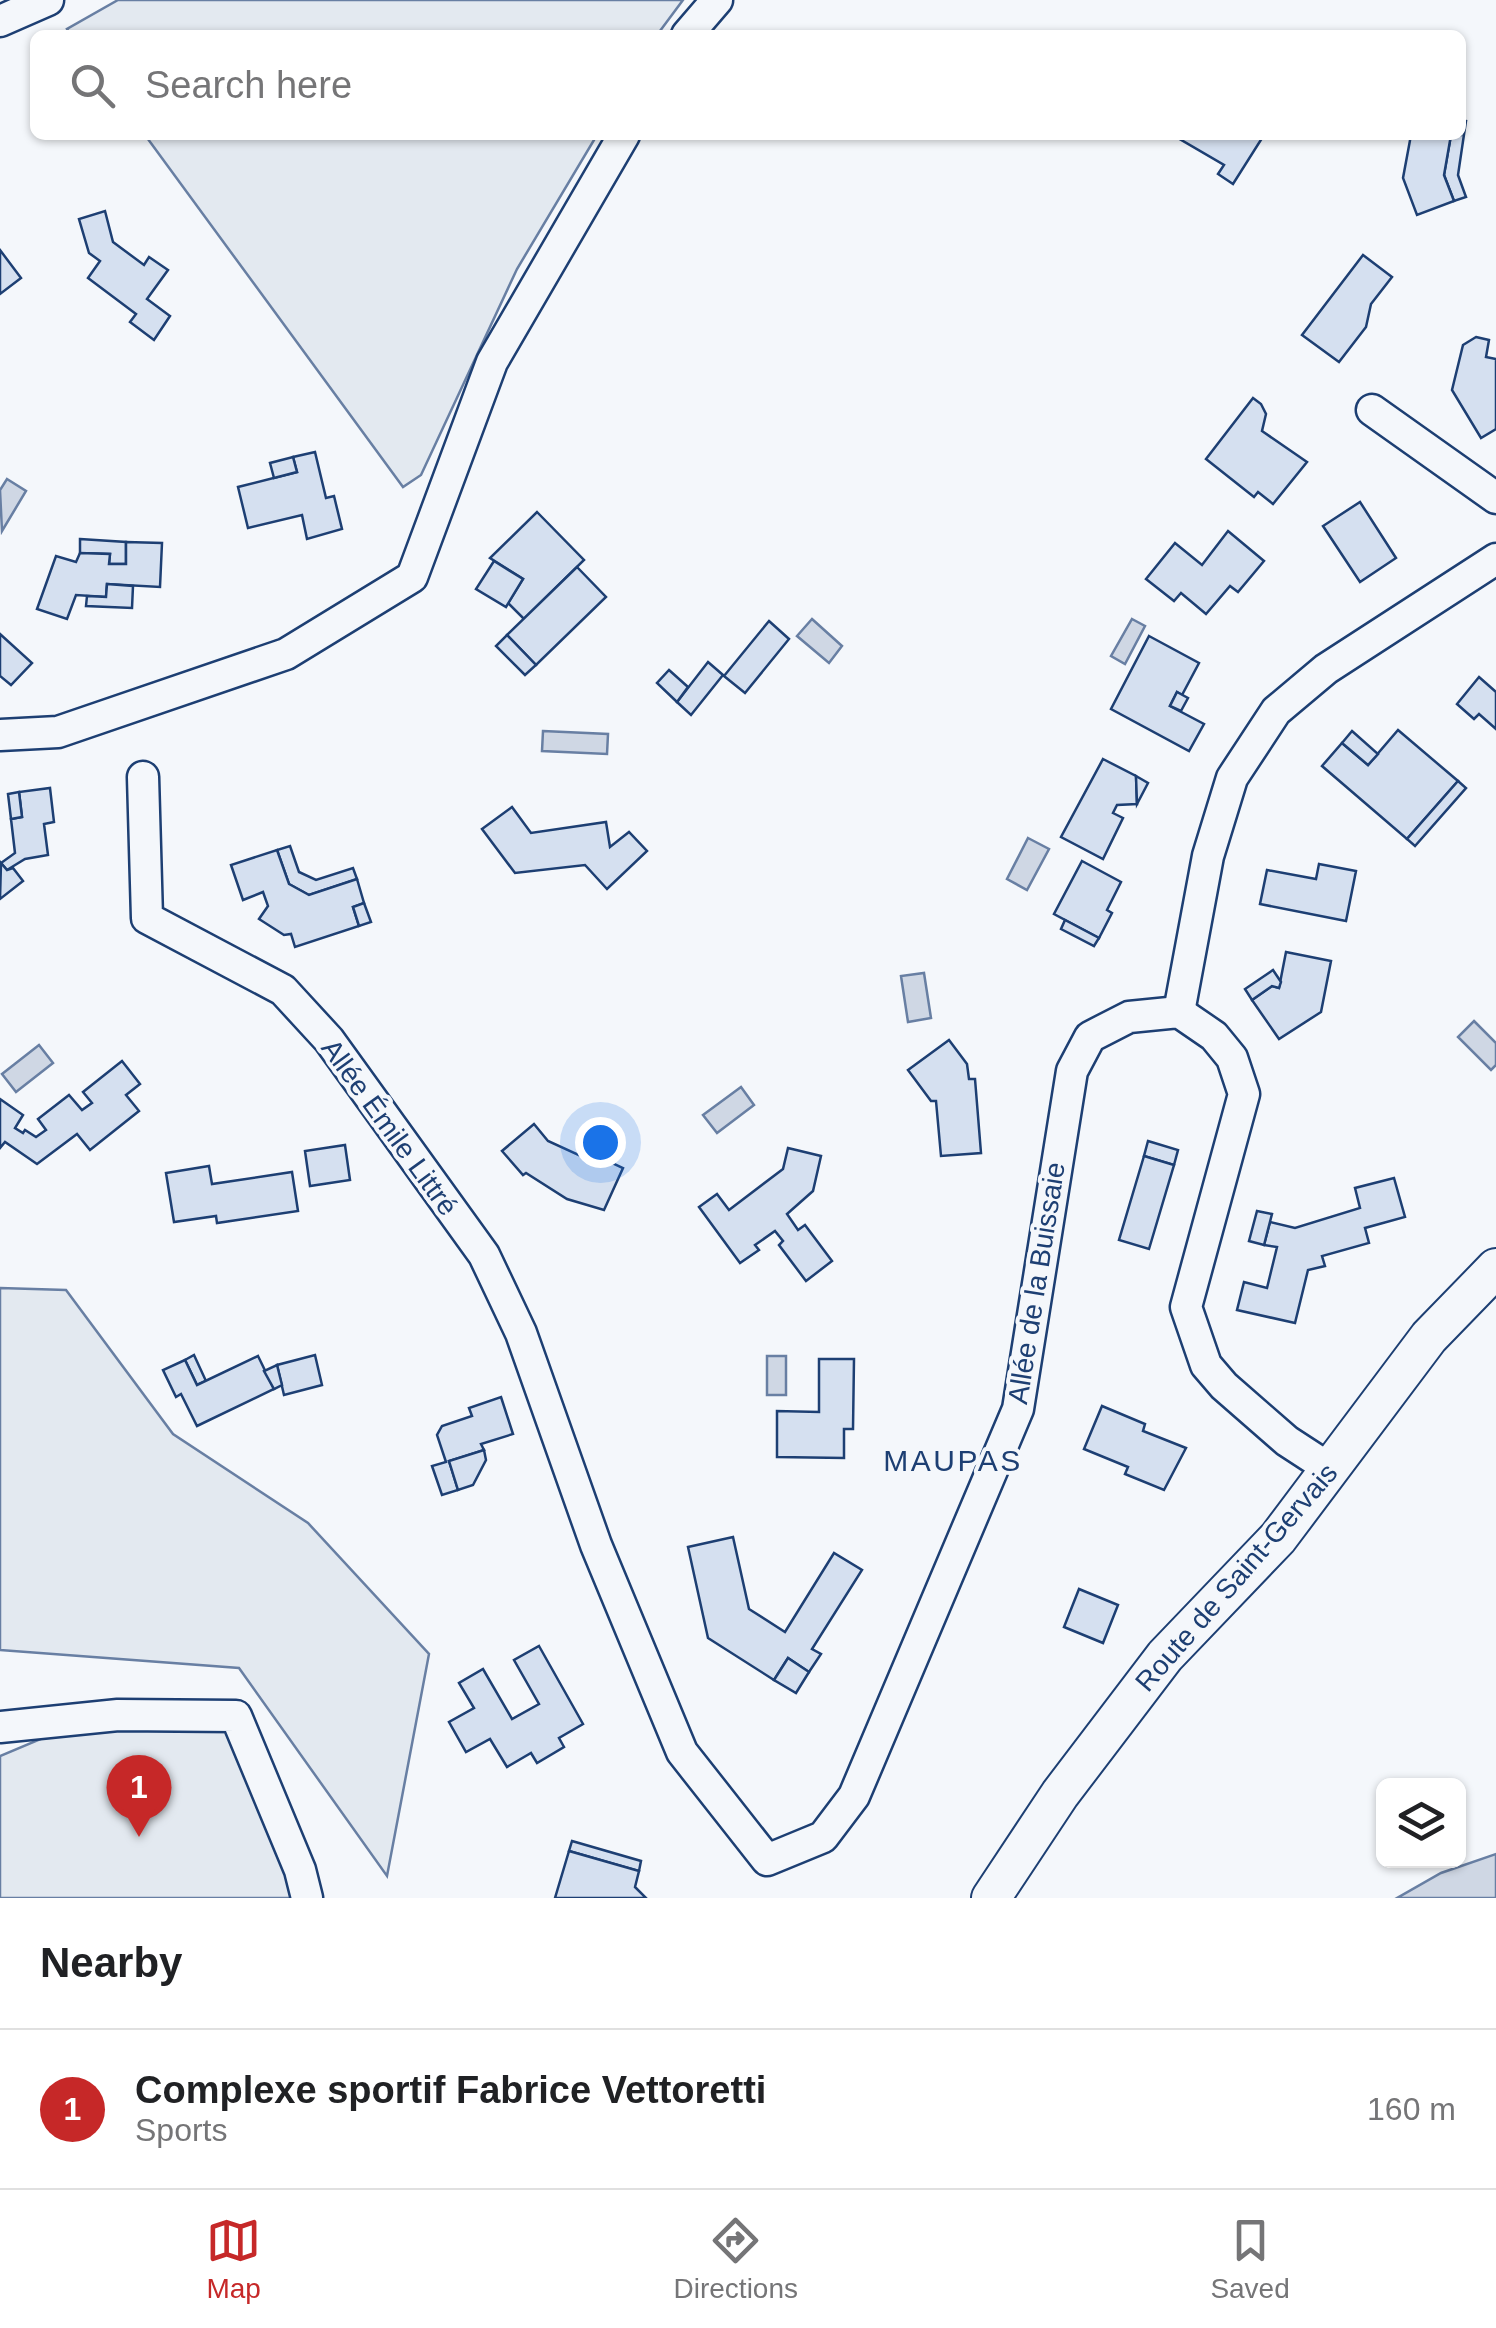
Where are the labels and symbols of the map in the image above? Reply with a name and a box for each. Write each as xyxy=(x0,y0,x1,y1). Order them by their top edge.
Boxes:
street label: Allée Émile Littré xyxy=(315,1033,464,1221)
your location xyxy=(575,1117,626,1168)
street label: Allée de la Buissaie xyxy=(1002,1160,1071,1406)
district label: MAUPAS xyxy=(883,1444,1023,1477)
street label: Route de Saint-Gervais xyxy=(1129,1457,1344,1697)
pin: 1 xyxy=(106,1754,172,1837)

